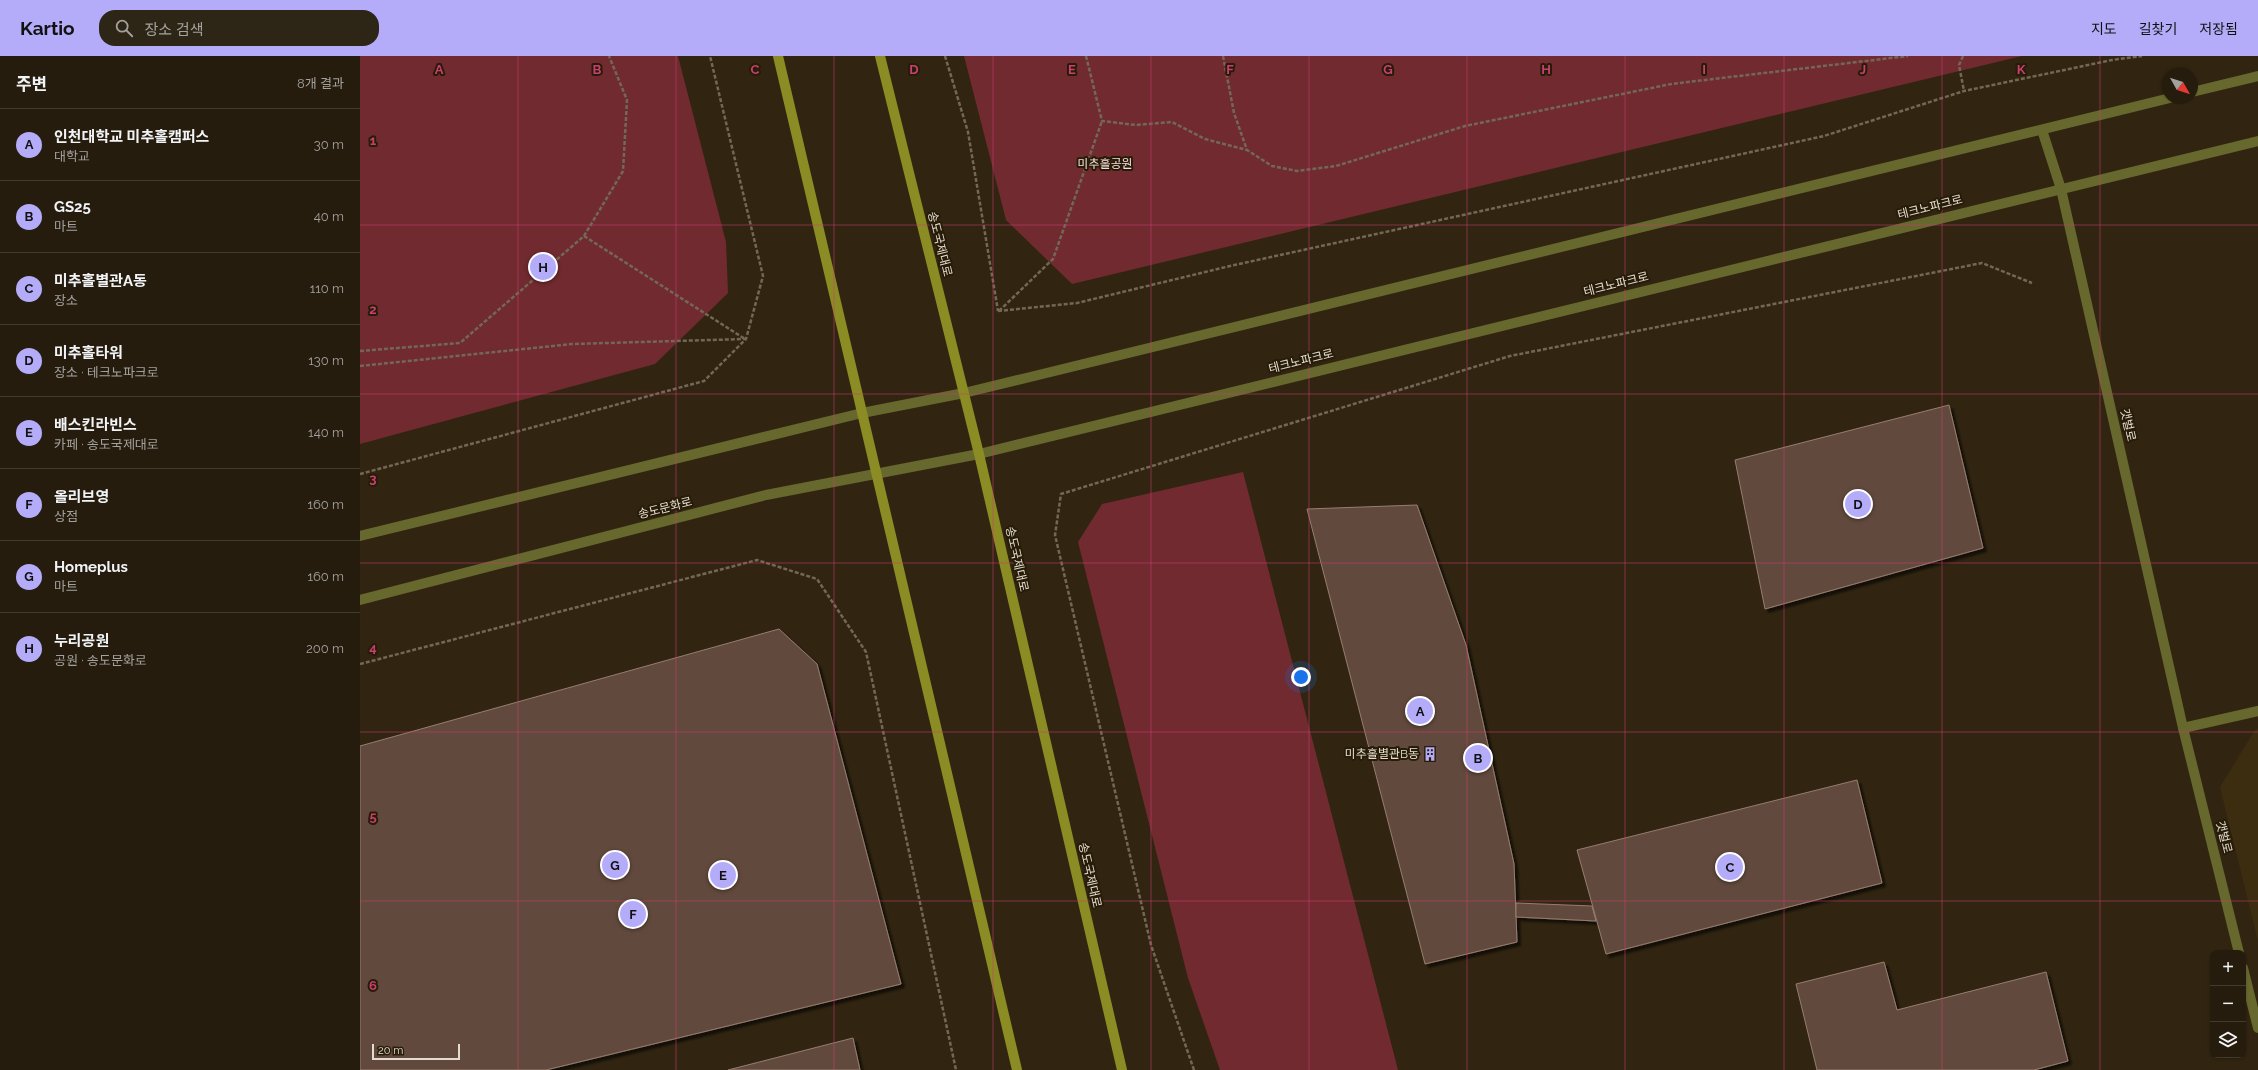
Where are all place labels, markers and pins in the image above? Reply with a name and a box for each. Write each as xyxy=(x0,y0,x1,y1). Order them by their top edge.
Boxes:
pin: H xyxy=(530,252,556,282)
pin: D xyxy=(1845,489,1871,519)
pin: A xyxy=(1407,696,1433,726)
pin: B xyxy=(1465,743,1491,773)
building icon: 미추홀별관B동 xyxy=(1422,746,1438,762)
place label: 미추홀별관B동 xyxy=(1345,747,1419,761)
pin: G xyxy=(602,850,628,880)
pin: C xyxy=(1717,852,1743,882)
pin: E xyxy=(710,860,736,890)
pin: F xyxy=(620,899,646,929)

